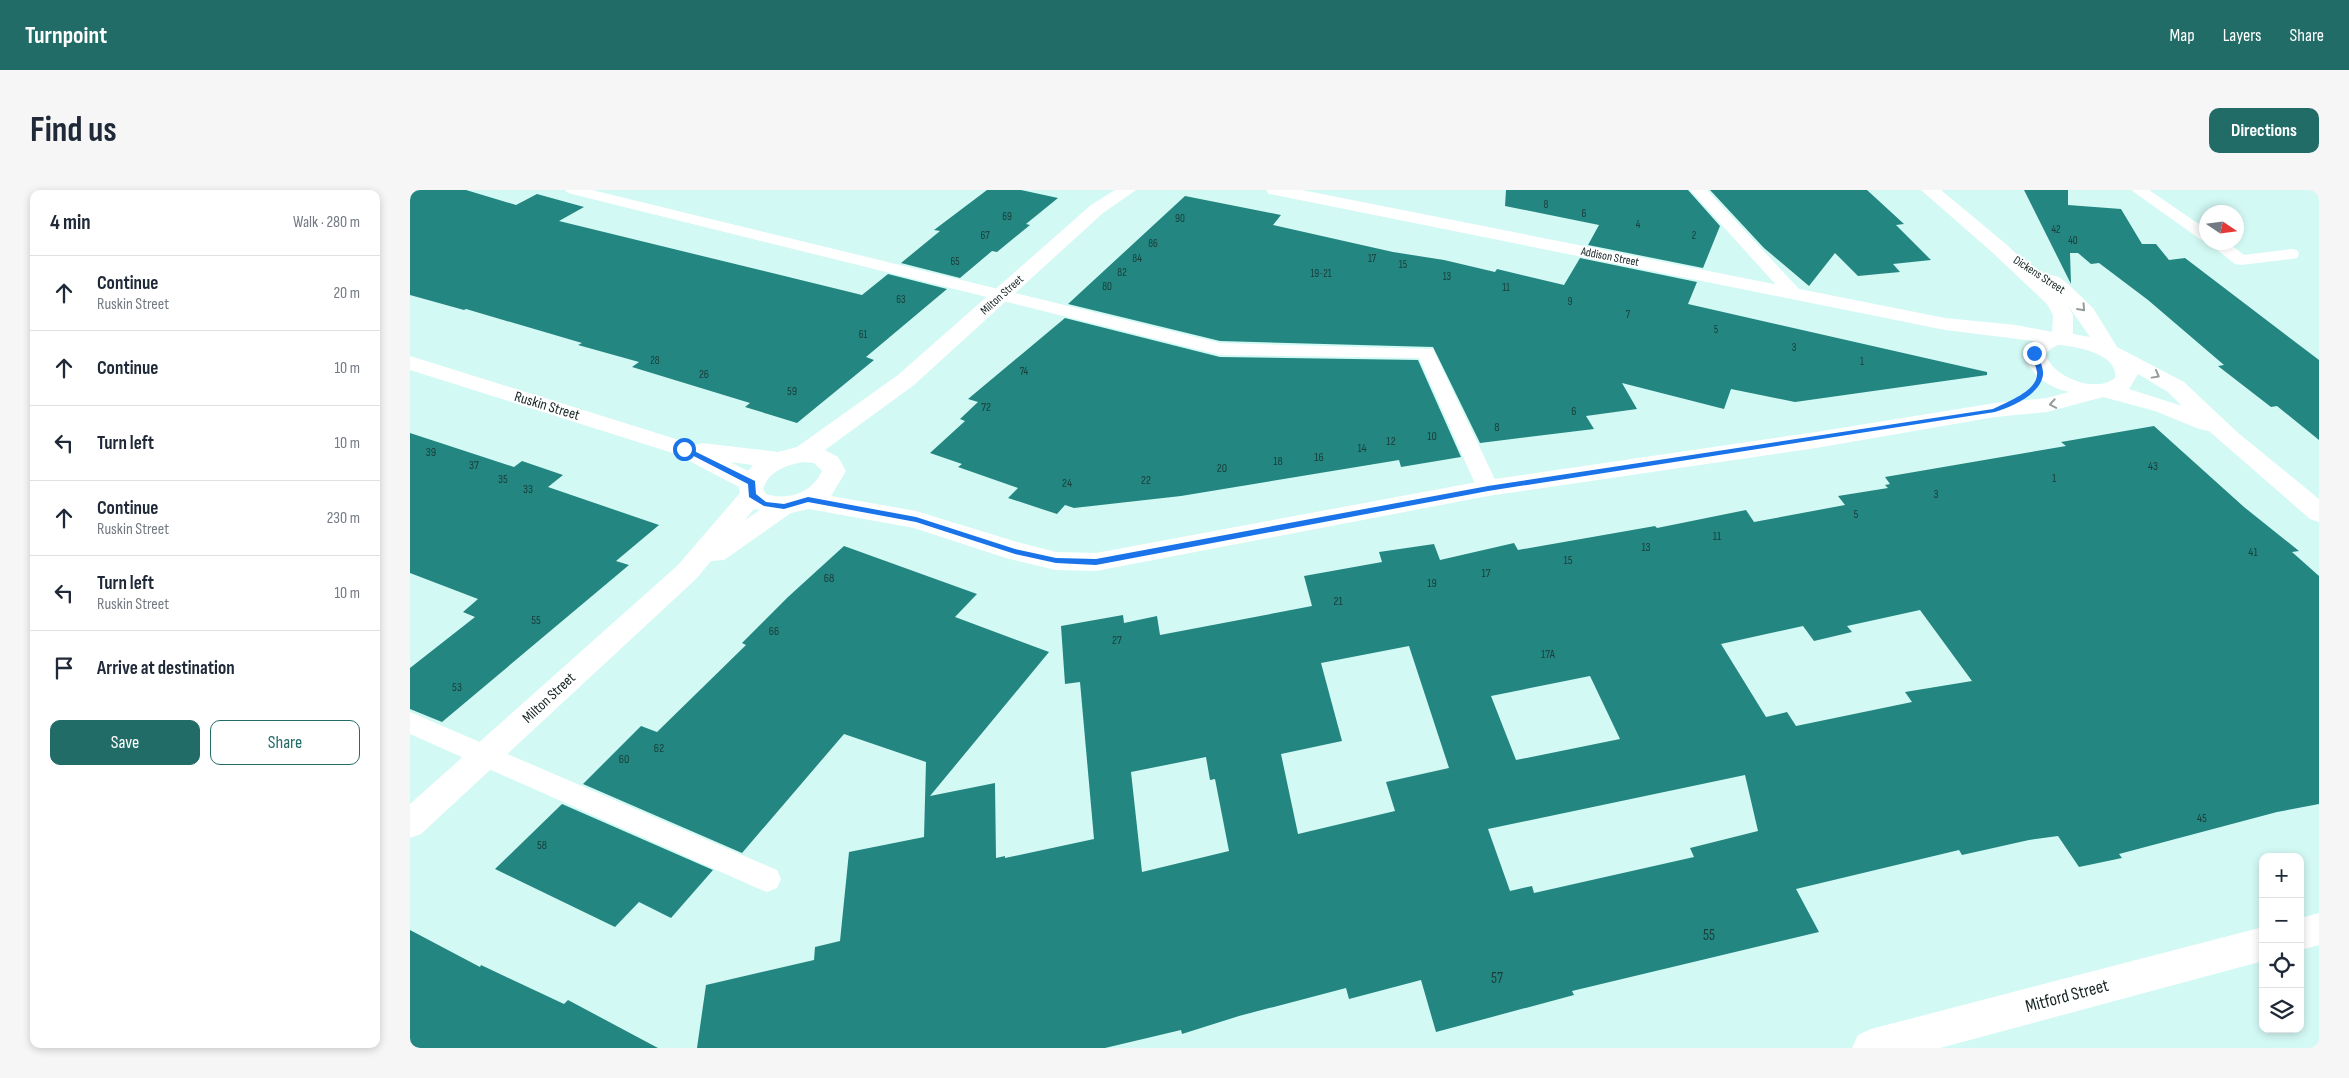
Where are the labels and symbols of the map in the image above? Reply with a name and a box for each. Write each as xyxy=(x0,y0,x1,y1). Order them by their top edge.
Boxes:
house number: 8 xyxy=(1544,198,1549,211)
north arrow xyxy=(2199,205,2244,250)
house number: 6 xyxy=(1582,207,1587,220)
house number: 69 xyxy=(1002,210,1012,223)
house number: 90 xyxy=(1175,212,1185,225)
house number: 4 xyxy=(1636,218,1641,231)
house number: 42 xyxy=(2051,223,2061,236)
house number: 67 xyxy=(980,229,990,242)
house number: 2 xyxy=(1692,229,1697,242)
house number: 40 xyxy=(2068,234,2078,247)
house number: 86 xyxy=(1148,237,1158,250)
street label: Addison Street xyxy=(1579,244,1641,270)
house number: 84 xyxy=(1132,252,1142,265)
house number: 17 xyxy=(1368,252,1377,265)
street label: Dickens Street xyxy=(2010,253,2068,297)
house number: 65 xyxy=(950,255,960,268)
house number: 15 xyxy=(1399,258,1407,271)
house number: 82 xyxy=(1117,266,1127,279)
house number: 19-21 xyxy=(1310,267,1332,280)
house number: 13 xyxy=(1443,270,1452,283)
street label: Milton Street xyxy=(977,272,1027,318)
house number: 80 xyxy=(1102,280,1112,293)
house number: 11 xyxy=(1502,281,1510,294)
house number: 63 xyxy=(896,293,906,306)
house number: 9 xyxy=(1568,295,1573,308)
one-way arrow xyxy=(2076,302,2085,311)
house number: 7 xyxy=(1626,308,1631,321)
house number: 5 xyxy=(1714,323,1718,336)
house number: 61 xyxy=(859,328,867,341)
house number: 3 xyxy=(1792,341,1797,354)
route end xyxy=(2023,342,2046,365)
house number: 28 xyxy=(650,354,660,367)
house number: 1 xyxy=(1860,355,1864,368)
house number: 74 xyxy=(1020,365,1029,378)
house number: 26 xyxy=(699,367,709,382)
one-way arrow xyxy=(2151,369,2160,379)
house number: 59 xyxy=(787,384,797,399)
street label: Ruskin Street xyxy=(512,387,582,425)
one-way arrow xyxy=(2049,398,2058,408)
house number: 72 xyxy=(981,400,991,415)
house number: 6 xyxy=(1571,404,1577,419)
house number: 8 xyxy=(1494,420,1500,435)
house number: 10 xyxy=(1427,429,1437,444)
house number: 12 xyxy=(1386,434,1396,449)
route start xyxy=(673,438,696,461)
house number: 14 xyxy=(1357,441,1367,456)
house number: 39 xyxy=(426,445,436,460)
house number: 16 xyxy=(1314,450,1324,465)
house number: 18 xyxy=(1273,454,1283,469)
house number: 37 xyxy=(469,458,479,473)
house number: 43 xyxy=(2148,459,2158,474)
house number: 20 xyxy=(1217,461,1227,476)
house number: 1 xyxy=(2052,471,2057,486)
house number: 35 xyxy=(498,472,508,487)
house number: 22 xyxy=(1141,473,1151,488)
house number: 24 xyxy=(1062,476,1072,491)
house number: 33 xyxy=(523,482,533,497)
house number: 3 xyxy=(1933,487,1939,502)
house number: 5 xyxy=(1854,507,1859,522)
house number: 11 xyxy=(1713,529,1722,544)
house number: 13 xyxy=(1641,540,1651,555)
house number: 41 xyxy=(2248,545,2258,560)
house number: 15 xyxy=(1563,553,1573,568)
house number: 17 xyxy=(1482,566,1491,581)
house number: 68 xyxy=(824,571,834,586)
house number: 19 xyxy=(1427,576,1437,591)
house number: 21 xyxy=(1333,594,1343,609)
house number: 55 xyxy=(531,613,541,628)
house number: 66 xyxy=(769,624,779,639)
house number: 27 xyxy=(1112,633,1122,648)
house number: 17A xyxy=(1541,647,1556,662)
street label: Milton Street xyxy=(519,668,580,727)
house number: 53 xyxy=(452,680,462,695)
house number: 62 xyxy=(654,741,664,756)
house number: 60 xyxy=(619,752,629,767)
house number: 45 xyxy=(2197,811,2207,826)
house number: 58 xyxy=(537,838,547,853)
house number: 55 xyxy=(1703,926,1715,945)
house number: 57 xyxy=(1491,969,1503,988)
street label: Mitford Street xyxy=(2023,975,2111,1017)

